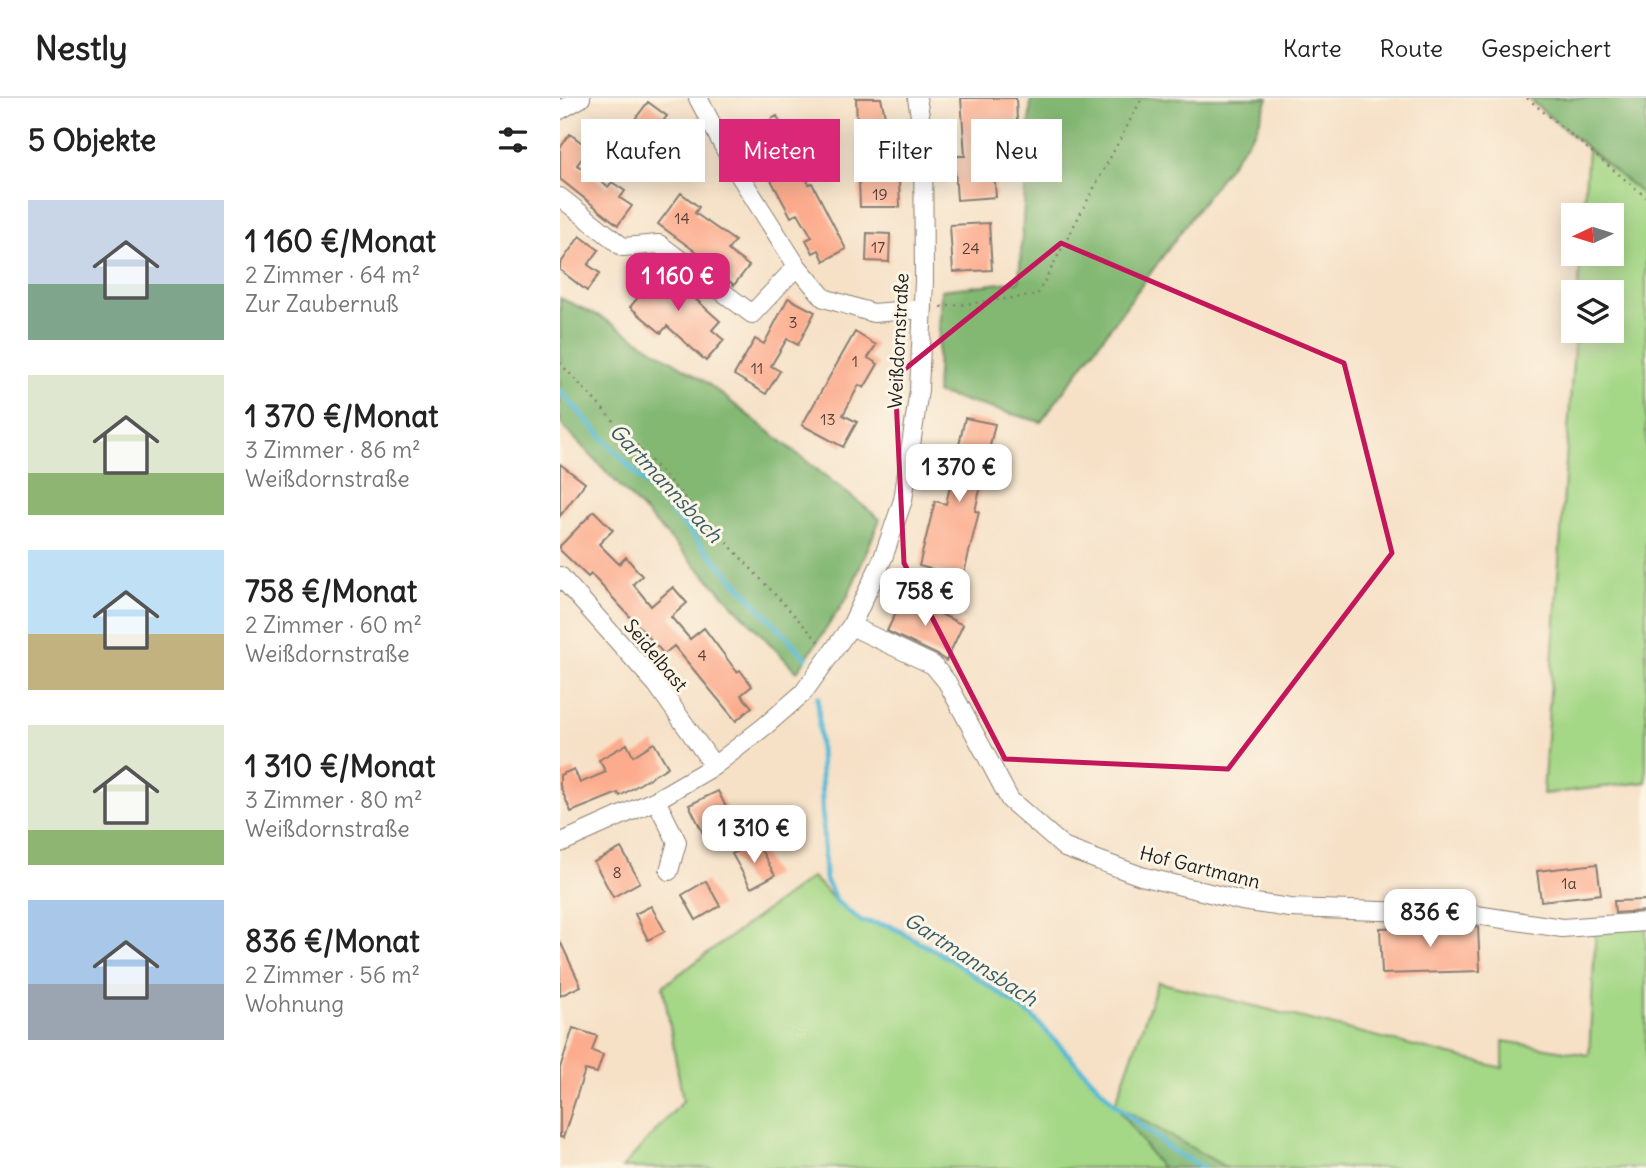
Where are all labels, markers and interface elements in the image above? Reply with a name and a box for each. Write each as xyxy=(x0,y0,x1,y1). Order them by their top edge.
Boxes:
text: Nestly xyxy=(35,27,128,69)
text: Karte xyxy=(1283,33,1342,63)
text: Route xyxy=(1380,33,1443,63)
text: Gespeichert xyxy=(1481,33,1611,63)
chip: Kaufen xyxy=(581,119,705,182)
chip: Mieten xyxy=(719,119,840,182)
chip: Filter xyxy=(854,119,957,182)
chip: Neu xyxy=(971,119,1062,182)
text: 5 Objekte xyxy=(28,121,156,159)
icon: filters xyxy=(494,121,532,159)
house number: 19 xyxy=(872,184,888,204)
north arrow xyxy=(1561,203,1624,266)
map controls xyxy=(1561,203,1624,343)
house number: 14 xyxy=(674,208,690,228)
text: 1 160 €/Monat xyxy=(245,222,436,260)
icon: home xyxy=(84,228,168,312)
house number: 17 xyxy=(871,237,885,257)
house number: 24 xyxy=(962,238,980,258)
pin: 1 160 € xyxy=(613,254,743,313)
text: 2 Zimmer · 64 m² xyxy=(245,260,420,289)
text: 1 160 € xyxy=(642,261,714,290)
street label: Weißdornstraße xyxy=(882,272,914,410)
button: layers xyxy=(1561,280,1624,343)
text: Zur Zaubernuß xyxy=(245,289,399,318)
house number: 3 xyxy=(788,312,798,332)
house number: 1 xyxy=(852,351,858,371)
house number: 11 xyxy=(751,358,763,378)
text: 1 370 €/Monat xyxy=(245,397,438,435)
icon: home xyxy=(84,403,168,487)
house number: 13 xyxy=(820,409,836,429)
water label: Gartmannsbach xyxy=(604,418,729,549)
text: 3 Zimmer · 86 m² xyxy=(245,435,421,464)
pin: 1 370 € xyxy=(894,444,1024,504)
text: 1 370 € xyxy=(922,452,996,481)
text: Weißdornstraße xyxy=(245,464,410,493)
pin: 758 € xyxy=(876,568,974,628)
text: 758 €/Monat xyxy=(245,572,417,610)
text: 758 € xyxy=(896,576,954,605)
icon: home xyxy=(84,578,168,662)
text: 2 Zimmer · 60 m² xyxy=(245,610,422,639)
street label: Seidelbast xyxy=(619,614,693,696)
text: Weißdornstraße xyxy=(245,639,410,668)
house number: 4 xyxy=(697,645,707,665)
text: 1 310 €/Monat xyxy=(245,747,435,785)
icon: home xyxy=(84,753,168,837)
text: 3 Zimmer · 80 m² xyxy=(245,785,423,814)
pin: 1 310 € xyxy=(689,806,819,865)
text: 1 310 € xyxy=(718,813,790,842)
text: Weißdornstraße xyxy=(245,814,410,843)
street label: Hof Gartmann xyxy=(1137,840,1263,894)
house number: 8 xyxy=(612,862,622,882)
house number: 1a xyxy=(1561,873,1577,893)
pin: 836 € xyxy=(1381,890,1479,949)
text: 836 € xyxy=(1400,897,1460,926)
water label: Gartmannsbach xyxy=(899,906,1043,1013)
text: 836 €/Monat xyxy=(245,922,420,960)
icon: home xyxy=(84,928,168,1012)
text: 2 Zimmer · 56 m² xyxy=(245,960,420,989)
text: Wohnung xyxy=(245,989,344,1018)

